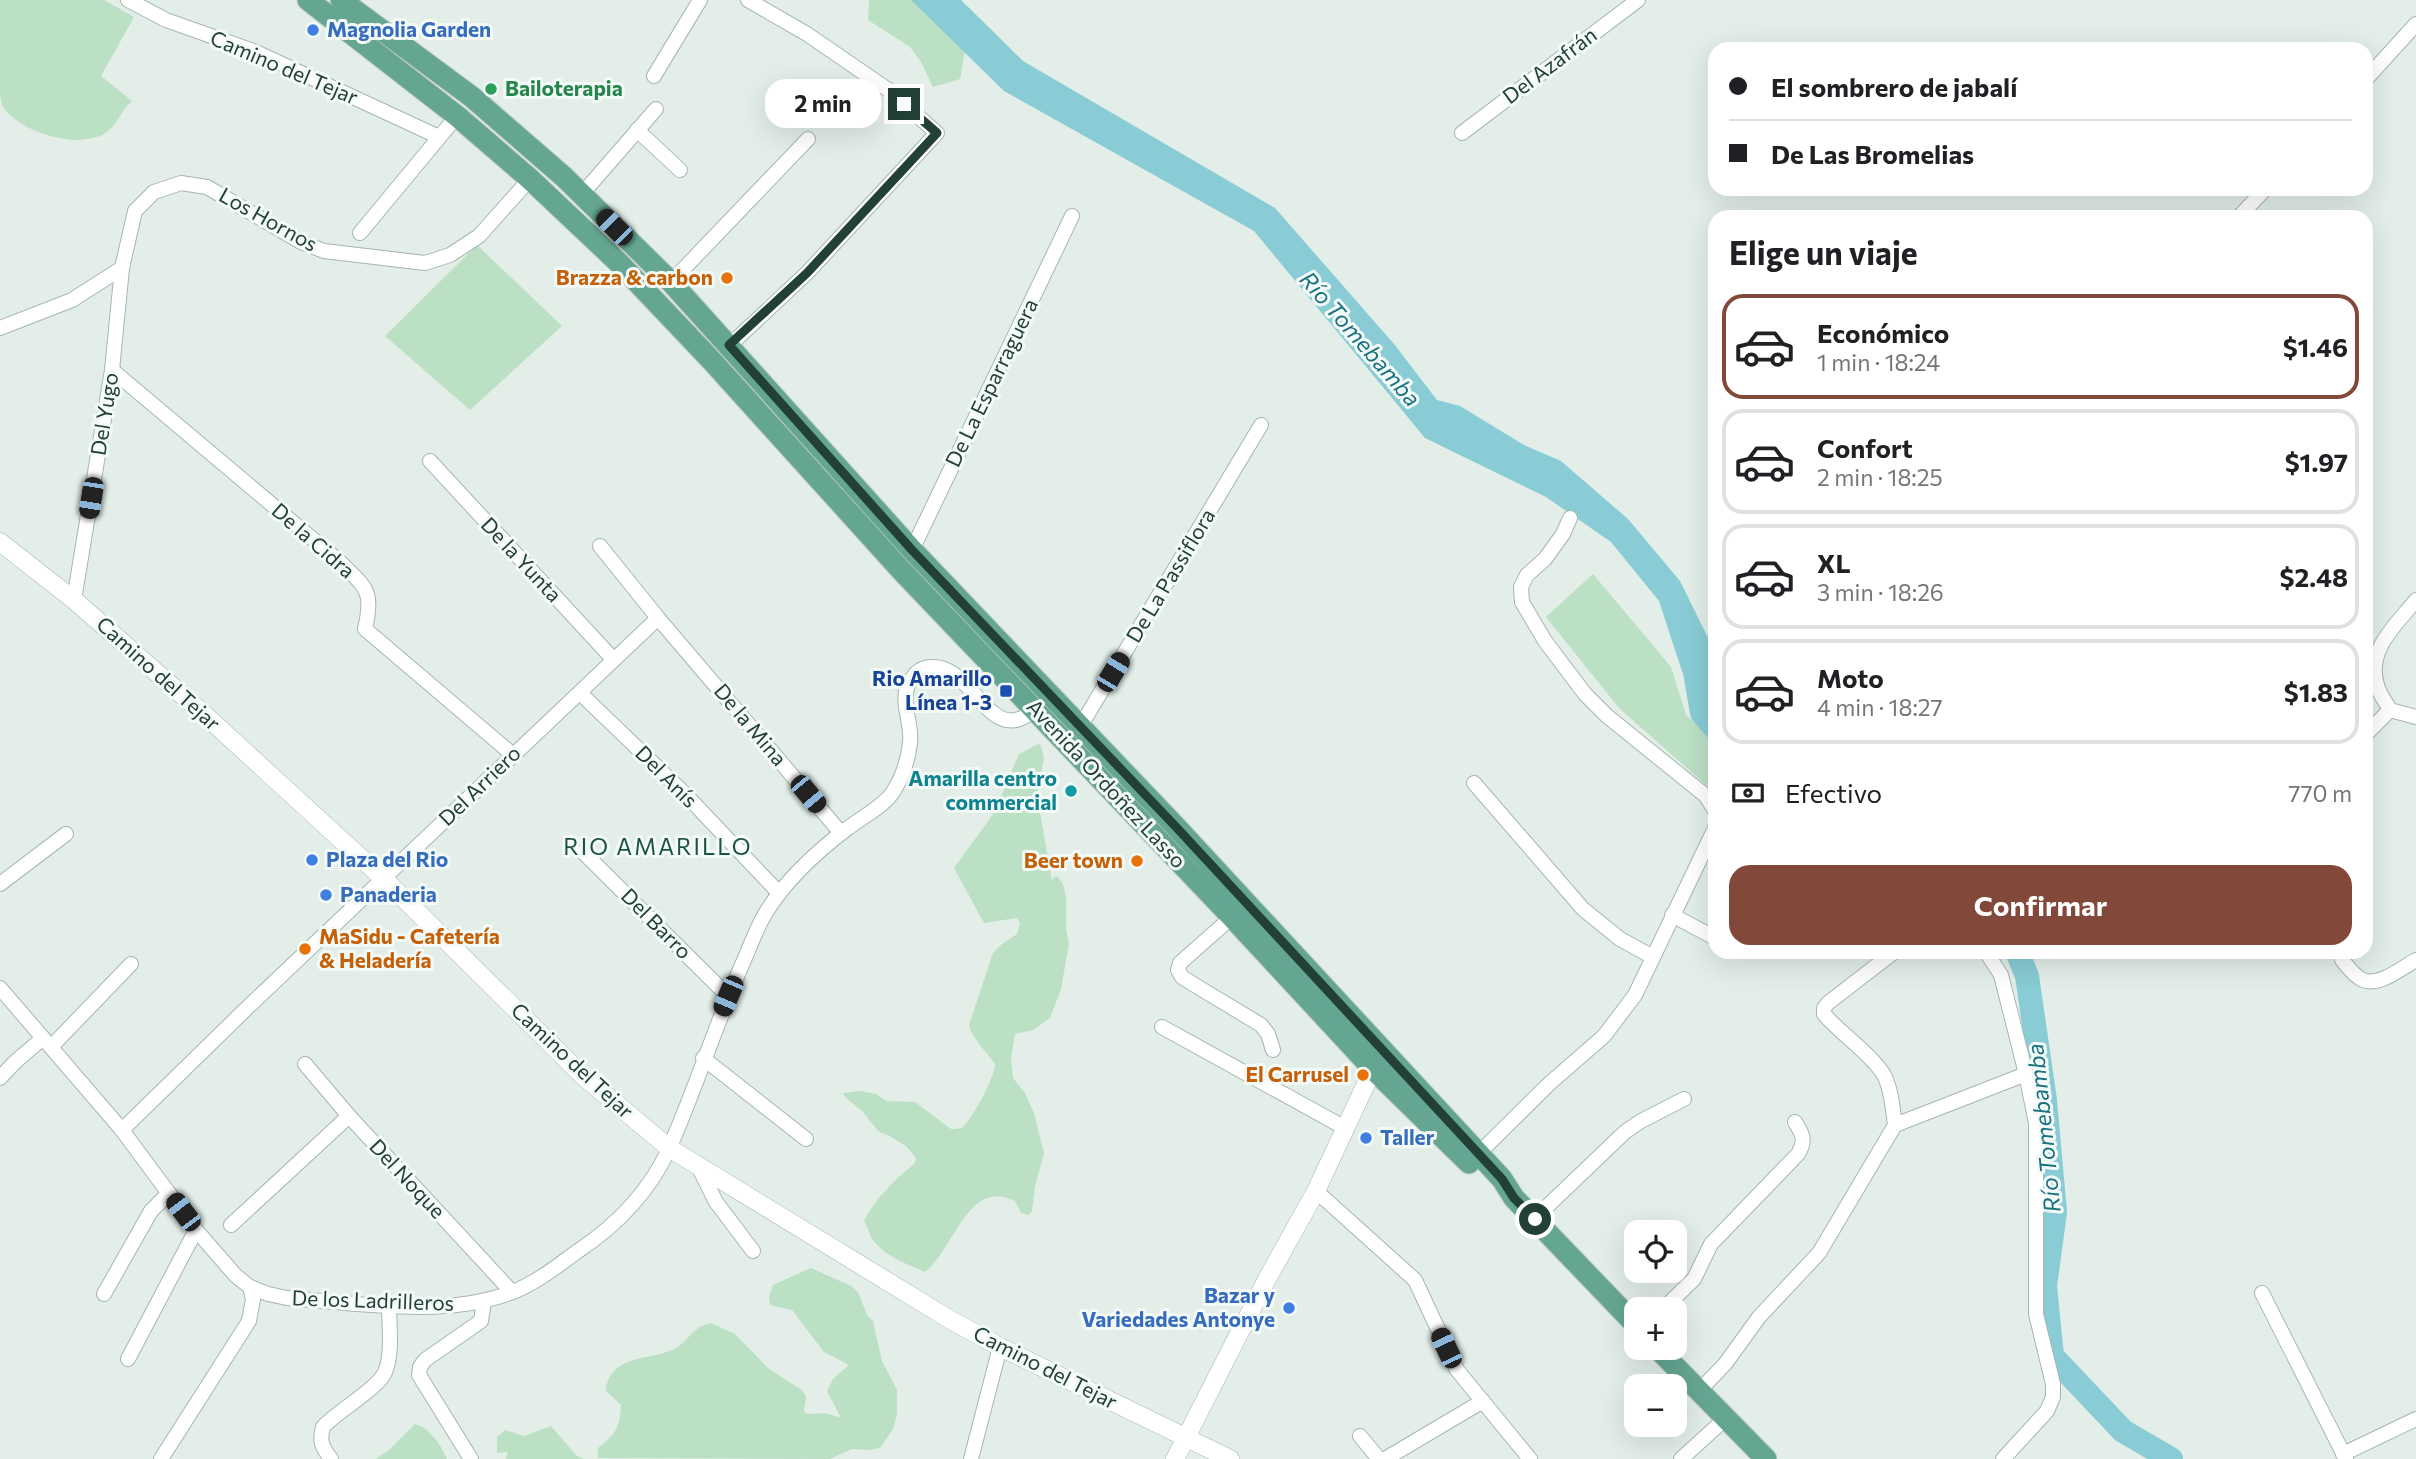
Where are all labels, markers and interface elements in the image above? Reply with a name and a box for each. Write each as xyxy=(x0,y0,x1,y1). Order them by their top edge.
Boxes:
place label: Magnolia Garden xyxy=(327,16,491,41)
street label: Del Azafrán xyxy=(1497,21,1601,108)
marker: Magnolia Garden xyxy=(305,22,321,38)
street label: Camino del Tejar xyxy=(207,24,362,109)
text: El sombrero de jabalí xyxy=(1771,71,2017,102)
place label: Bailoterapia xyxy=(505,75,623,100)
callout: 2 min xyxy=(764,80,880,128)
marker: Bailoterapia xyxy=(483,81,499,97)
route end xyxy=(888,88,920,120)
text: 2 min xyxy=(794,89,852,117)
text: De Las Bromelias xyxy=(1771,138,1974,169)
street label: Los Hornos xyxy=(215,181,322,256)
car xyxy=(592,205,637,249)
text: Elige un viaje xyxy=(1729,232,1918,272)
place label: Brazza & carbon xyxy=(556,264,713,289)
water label: Río Tomebamba xyxy=(1295,265,1427,412)
marker: Brazza & carbon xyxy=(719,270,735,286)
street label: De La Esparraguera xyxy=(939,294,1042,470)
icon: car xyxy=(1733,315,1796,378)
text: Económico xyxy=(1817,317,1949,348)
text: $1.46 xyxy=(2283,331,2348,362)
text: 1 min · 18:24 xyxy=(1817,348,1940,376)
street label: Del Yugo xyxy=(85,370,122,457)
icon: car xyxy=(1733,430,1796,493)
text: Confort xyxy=(1817,432,1913,463)
text: $1.97 xyxy=(2285,446,2348,477)
text: 2 min · 18:25 xyxy=(1817,463,1943,491)
car xyxy=(78,476,105,520)
street label: De la Cidra xyxy=(267,497,361,583)
street label: De La Passiflora xyxy=(1120,504,1219,647)
street label: De la Yunta xyxy=(477,511,568,606)
icon: car xyxy=(1733,545,1796,608)
text: XL xyxy=(1817,547,1851,578)
text: $2.48 xyxy=(2280,561,2348,592)
text: 3 min · 18:26 xyxy=(1817,578,1944,606)
street label: Camino del Tejar xyxy=(92,611,226,735)
car xyxy=(1094,649,1133,695)
icon: car xyxy=(1733,660,1796,723)
text: Moto xyxy=(1817,662,1884,693)
place label: Rio Amarillo Línea 1-3 xyxy=(872,665,992,714)
text: $1.83 xyxy=(2284,676,2348,707)
street label: De la Mina xyxy=(710,678,793,770)
marker: Rio Amarillo Línea 1-3 xyxy=(998,683,1014,699)
street label: Avenida Ordoñez Lasso xyxy=(1022,693,1192,873)
text: 4 min · 18:27 xyxy=(1817,693,1943,721)
street label: Del Arriero xyxy=(433,740,525,830)
street label: Del Anís xyxy=(631,740,703,812)
place label: Amarilla centro commercial xyxy=(908,765,1057,814)
car xyxy=(787,771,830,817)
icon: cash xyxy=(1729,774,1767,812)
text: Efectivo xyxy=(1785,777,1882,808)
text: 770 m xyxy=(2288,779,2352,807)
marker: Amarilla centro commercial xyxy=(1063,783,1079,799)
district label: RIO AMARILLO xyxy=(563,832,753,860)
place label: Plaza del Rio xyxy=(326,846,448,871)
place label: Beer town xyxy=(1024,847,1123,872)
marker: Plaza del Rio xyxy=(304,852,320,868)
marker: Beer town xyxy=(1129,853,1145,869)
button: Confirmar xyxy=(1729,865,2352,945)
place label: Panaderia xyxy=(340,881,437,906)
street label: Del Barro xyxy=(617,882,698,963)
marker: Panaderia xyxy=(318,887,334,903)
place label: MaSidu - Cafetería & Heladería xyxy=(319,923,500,972)
marker: MaSidu - Cafetería & Heladería xyxy=(297,941,313,957)
car xyxy=(711,973,746,1019)
street label: Camino del Tejar xyxy=(507,997,639,1123)
water label: Río Tomebamba xyxy=(2020,1042,2066,1214)
place label: El Carrusel xyxy=(1245,1061,1349,1086)
marker: El Carrusel xyxy=(1355,1067,1371,1083)
place label: Taller xyxy=(1380,1124,1435,1149)
marker: Taller xyxy=(1358,1130,1374,1146)
street label: Del Noque xyxy=(365,1133,451,1223)
car xyxy=(162,1189,205,1235)
route start xyxy=(1519,1203,1551,1235)
map controls xyxy=(1624,1220,1687,1437)
button: locate xyxy=(1624,1220,1687,1283)
place label: Bazar y Variedades Antonye xyxy=(1082,1282,1275,1331)
street label: De los Ladrilleros xyxy=(291,1284,455,1315)
button: + xyxy=(1624,1297,1687,1360)
marker: Bazar y Variedades Antonye xyxy=(1281,1300,1297,1316)
street label: Camino del Tejar xyxy=(970,1320,1122,1414)
car xyxy=(1428,1325,1465,1371)
button: − xyxy=(1624,1374,1687,1437)

